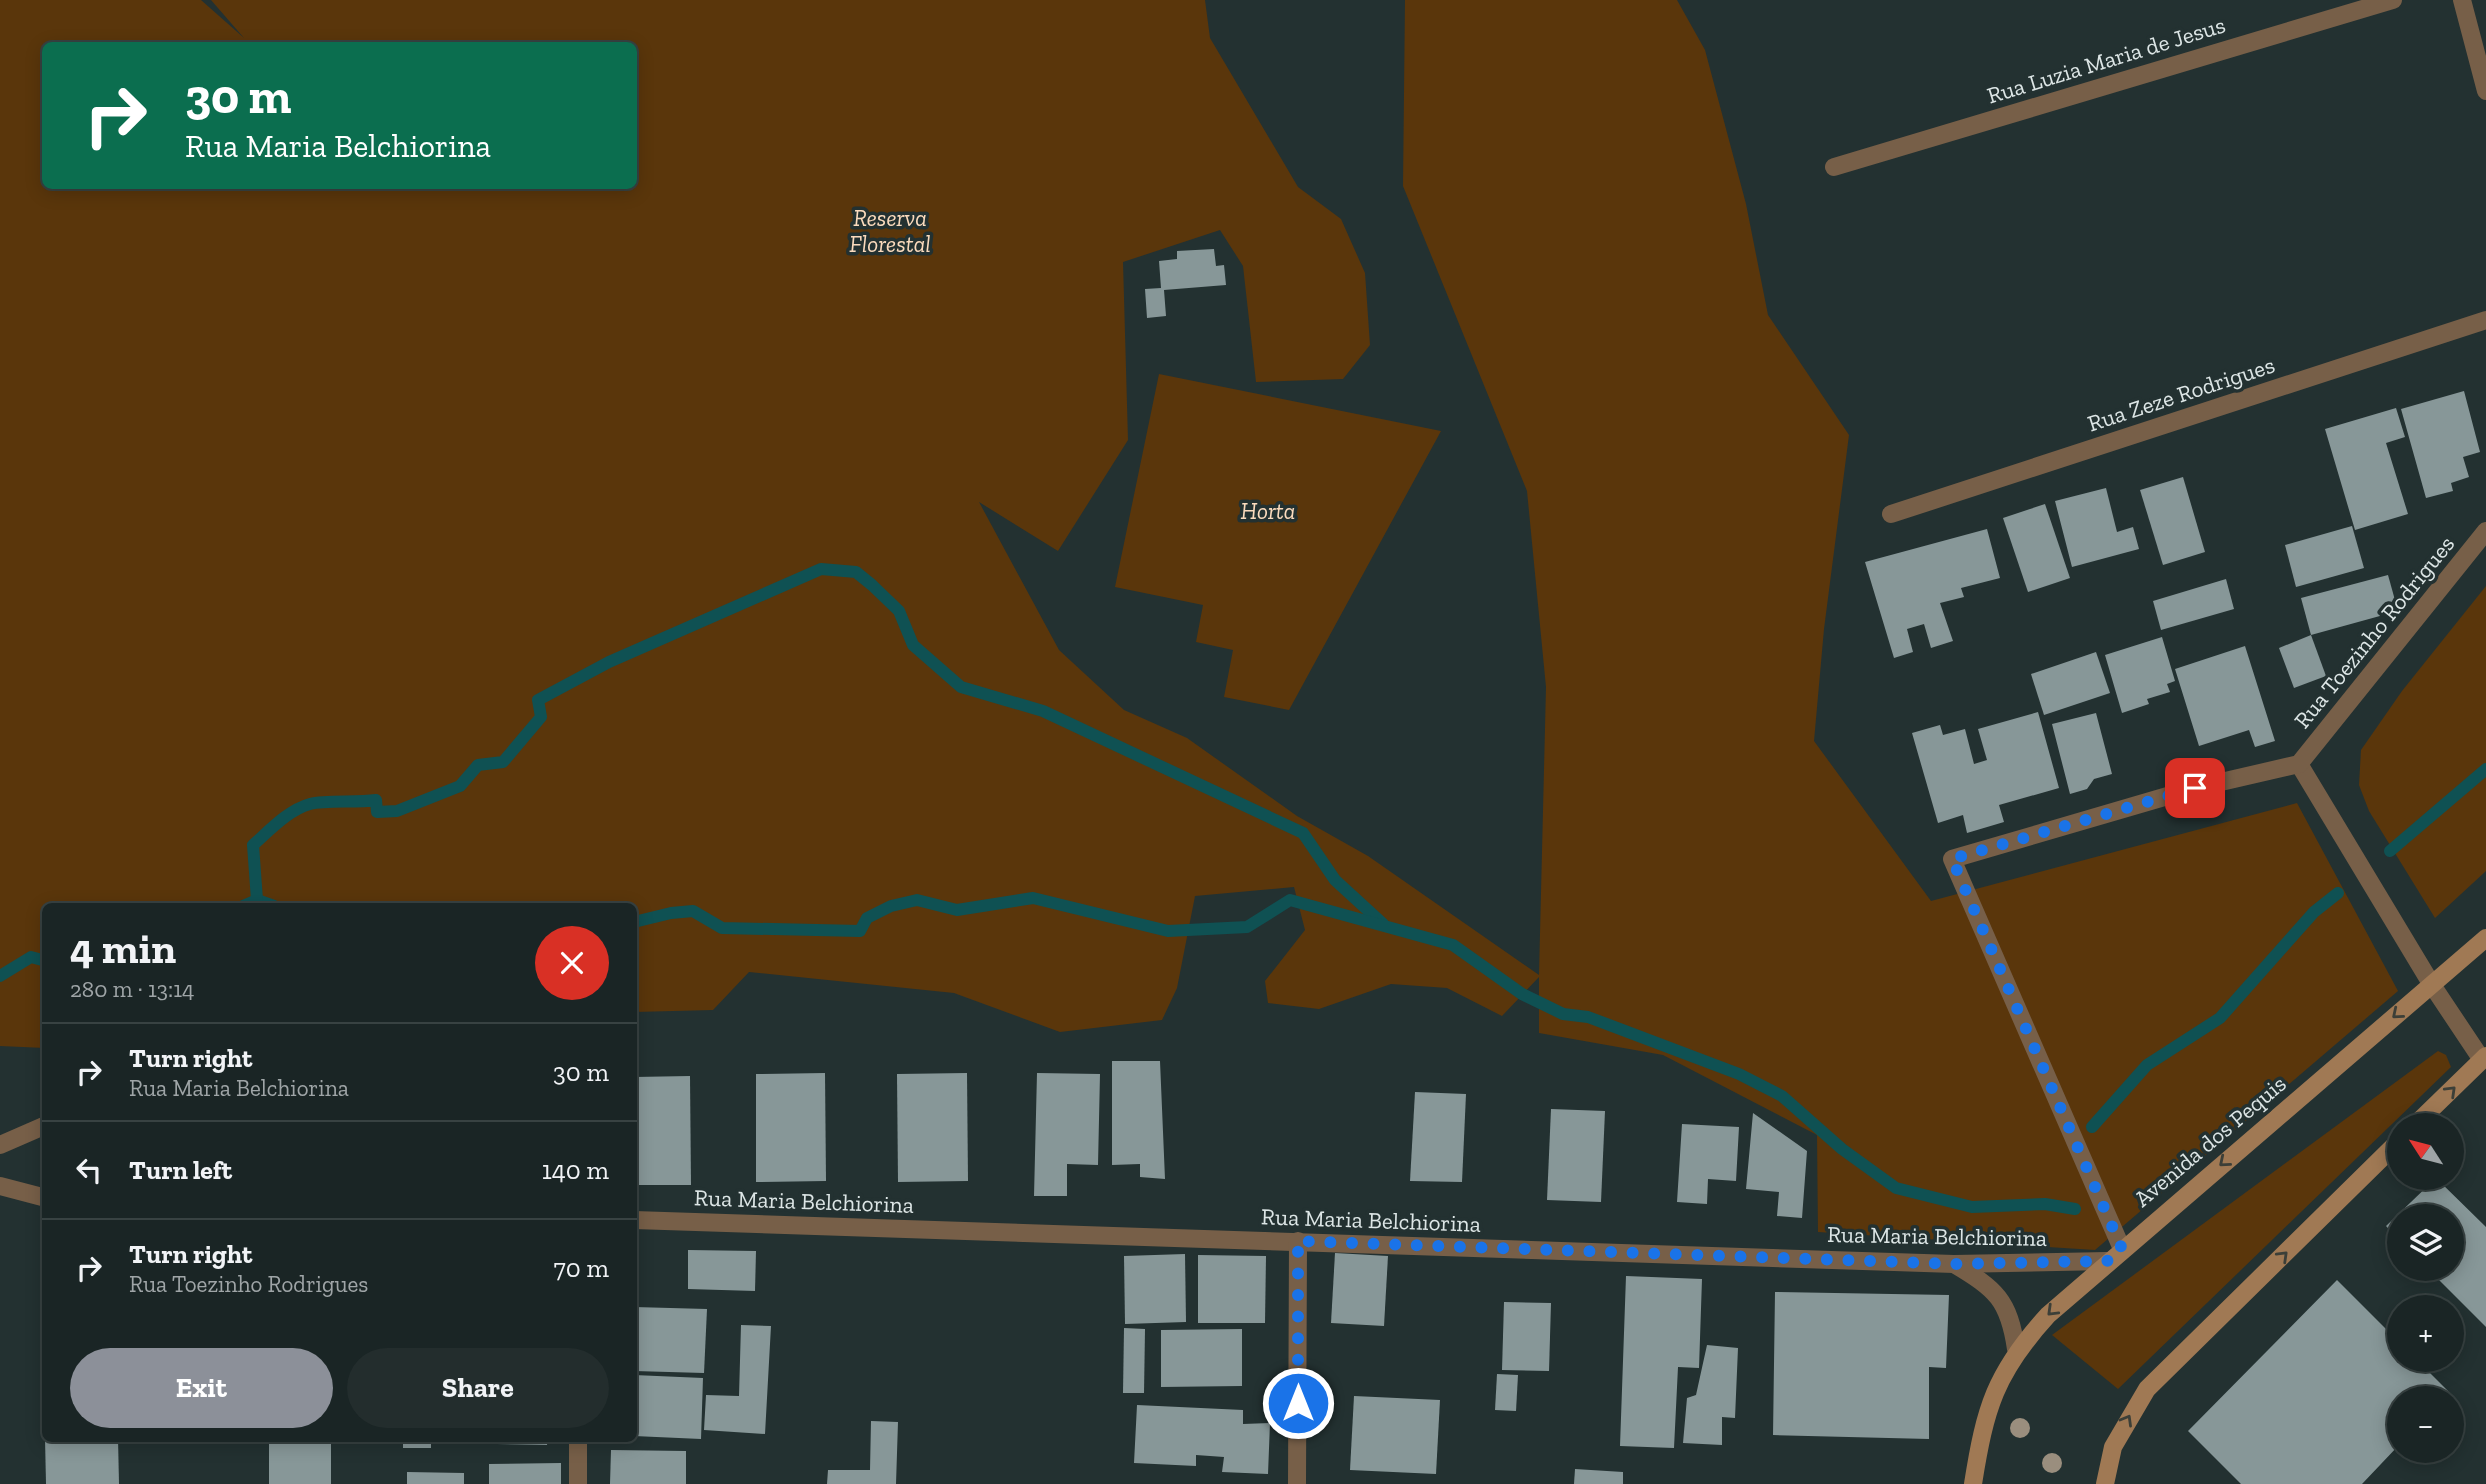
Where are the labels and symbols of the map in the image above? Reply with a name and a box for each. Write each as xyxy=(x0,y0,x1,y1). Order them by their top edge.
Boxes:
street label: Rua Luzia Maria de Jesus xyxy=(1983,10,2229,110)
park label: Reserva Florestal xyxy=(849,204,931,258)
street label: Rua Zeze Rodrigues xyxy=(2084,351,2278,437)
park label: Horta xyxy=(1241,497,1295,525)
street label: Rua Toezinho Rodrigues xyxy=(2288,530,2460,734)
pin xyxy=(2165,758,2225,818)
one-way arrow xyxy=(2392,1006,2405,1018)
street label: Avenida dos Pequis xyxy=(2128,1069,2292,1213)
one-way arrow xyxy=(2442,1086,2455,1099)
north arrow xyxy=(2387,1113,2464,1190)
one-way arrow xyxy=(2219,1154,2232,1166)
street label: Rua Maria Belchiorina xyxy=(694,1183,914,1219)
street label: Rua Maria Belchiorina xyxy=(1261,1202,1481,1238)
street label: Rua Maria Belchiorina xyxy=(1827,1220,2047,1252)
one-way arrow xyxy=(2274,1251,2287,1264)
one-way arrow xyxy=(2047,1303,2060,1316)
position arrow xyxy=(1261,1366,1335,1440)
one-way arrow xyxy=(2119,1415,2132,1428)

